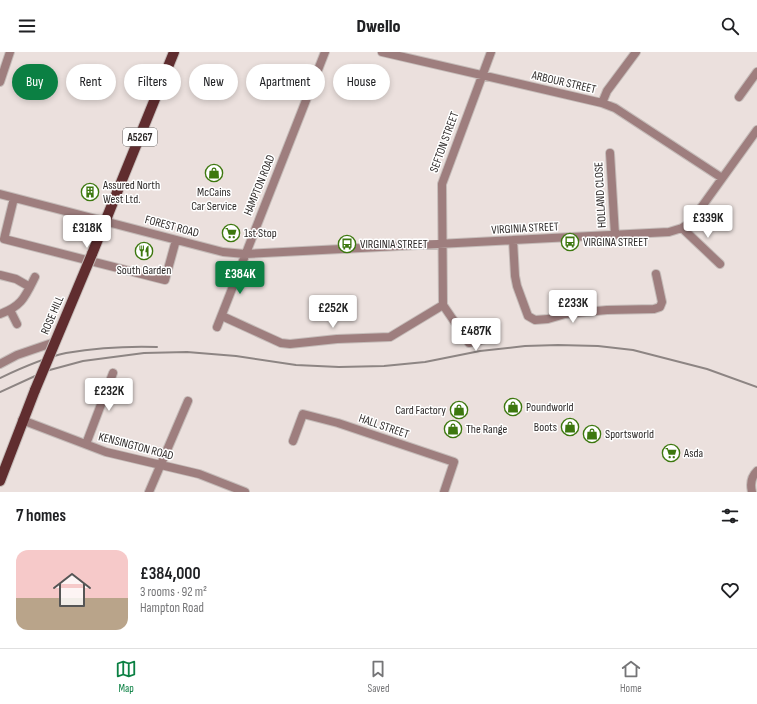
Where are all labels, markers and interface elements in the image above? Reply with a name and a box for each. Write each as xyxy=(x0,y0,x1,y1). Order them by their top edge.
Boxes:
icon: menu xyxy=(16,15,38,37)
icon: search xyxy=(719,15,741,37)
text: Dwello xyxy=(356,16,401,37)
chip: Buy xyxy=(12,64,58,100)
chip: Rent xyxy=(66,64,116,100)
chip: Filters xyxy=(124,64,181,100)
chip: New xyxy=(189,64,238,100)
chip: Apartment xyxy=(246,64,325,100)
chip: House xyxy=(333,64,390,100)
street label: ARBOUR STREET xyxy=(529,68,598,97)
street label: SEFTON STREET xyxy=(427,110,462,175)
road number: A5267 xyxy=(123,128,157,146)
street label: HAMPTON ROAD xyxy=(240,152,279,218)
street label: HOLLAND CLOSE xyxy=(591,162,610,228)
shop icon: McCains Car Service xyxy=(204,163,224,183)
place label: Assured North West Ltd. xyxy=(102,178,160,207)
building icon: Assured North West Ltd. xyxy=(80,182,100,202)
place label: McCains Car Service xyxy=(191,185,237,214)
pin: £339K xyxy=(680,205,736,239)
text: £339K xyxy=(693,210,723,226)
street label: FOREST ROAD xyxy=(143,212,201,241)
pin: £318K xyxy=(59,215,115,249)
street label: VIRGINIA STREET xyxy=(491,219,559,238)
text: £318K xyxy=(72,220,102,236)
supermarket icon: 1st Stop xyxy=(221,223,241,243)
place label: 1st Stop xyxy=(244,226,277,241)
bus stop icon: VIRGINA STREET xyxy=(560,232,580,252)
bus stop icon: VIRGINIA STREET xyxy=(337,234,357,254)
place label: VIRGINA STREET xyxy=(583,235,648,250)
place label: VIRGINIA STREET xyxy=(360,237,428,252)
restaurant icon: South Garden xyxy=(134,241,154,261)
pin: £384K xyxy=(212,261,268,295)
place label: South Garden xyxy=(117,263,171,278)
text: £384K xyxy=(224,266,256,282)
pin: £233K xyxy=(545,290,601,324)
street label: ROSE HILL xyxy=(38,293,68,337)
pin: £252K xyxy=(305,295,361,329)
text: £233K xyxy=(558,295,588,311)
text: £252K xyxy=(318,300,348,316)
pin: £487K xyxy=(448,318,504,352)
text: £487K xyxy=(461,323,491,339)
pin: £232K xyxy=(81,378,137,412)
text: £232K xyxy=(94,383,124,399)
shop icon: Poundworld xyxy=(503,397,523,417)
shop icon: Card Factory xyxy=(449,400,469,420)
place label: Poundworld xyxy=(526,400,574,415)
place label: Card Factory xyxy=(395,403,446,418)
street label: HALL STREET xyxy=(357,411,411,442)
shop icon: Boots xyxy=(560,417,580,437)
shop icon: The Range xyxy=(443,419,463,439)
place label: Boots xyxy=(534,420,557,435)
place label: The Range xyxy=(466,422,508,437)
shop icon: Sportsworld xyxy=(582,424,602,444)
place label: Sportsworld xyxy=(605,427,654,442)
street label: KENSINGTON ROAD xyxy=(97,429,175,464)
supermarket icon: Asda xyxy=(661,443,681,463)
place label: Asda xyxy=(683,446,703,461)
icon: filters xyxy=(719,505,741,527)
text: 7 homes xyxy=(16,506,66,526)
text: £384,000 xyxy=(140,564,201,584)
icon: home xyxy=(48,566,96,614)
icon: heart xyxy=(719,579,741,601)
text: 3 rooms · 92 m² xyxy=(140,584,207,600)
text: Hampton Road xyxy=(140,600,204,616)
tab: Map xyxy=(115,658,137,695)
tab: Saved xyxy=(367,658,390,695)
tab: Home xyxy=(620,658,642,695)

